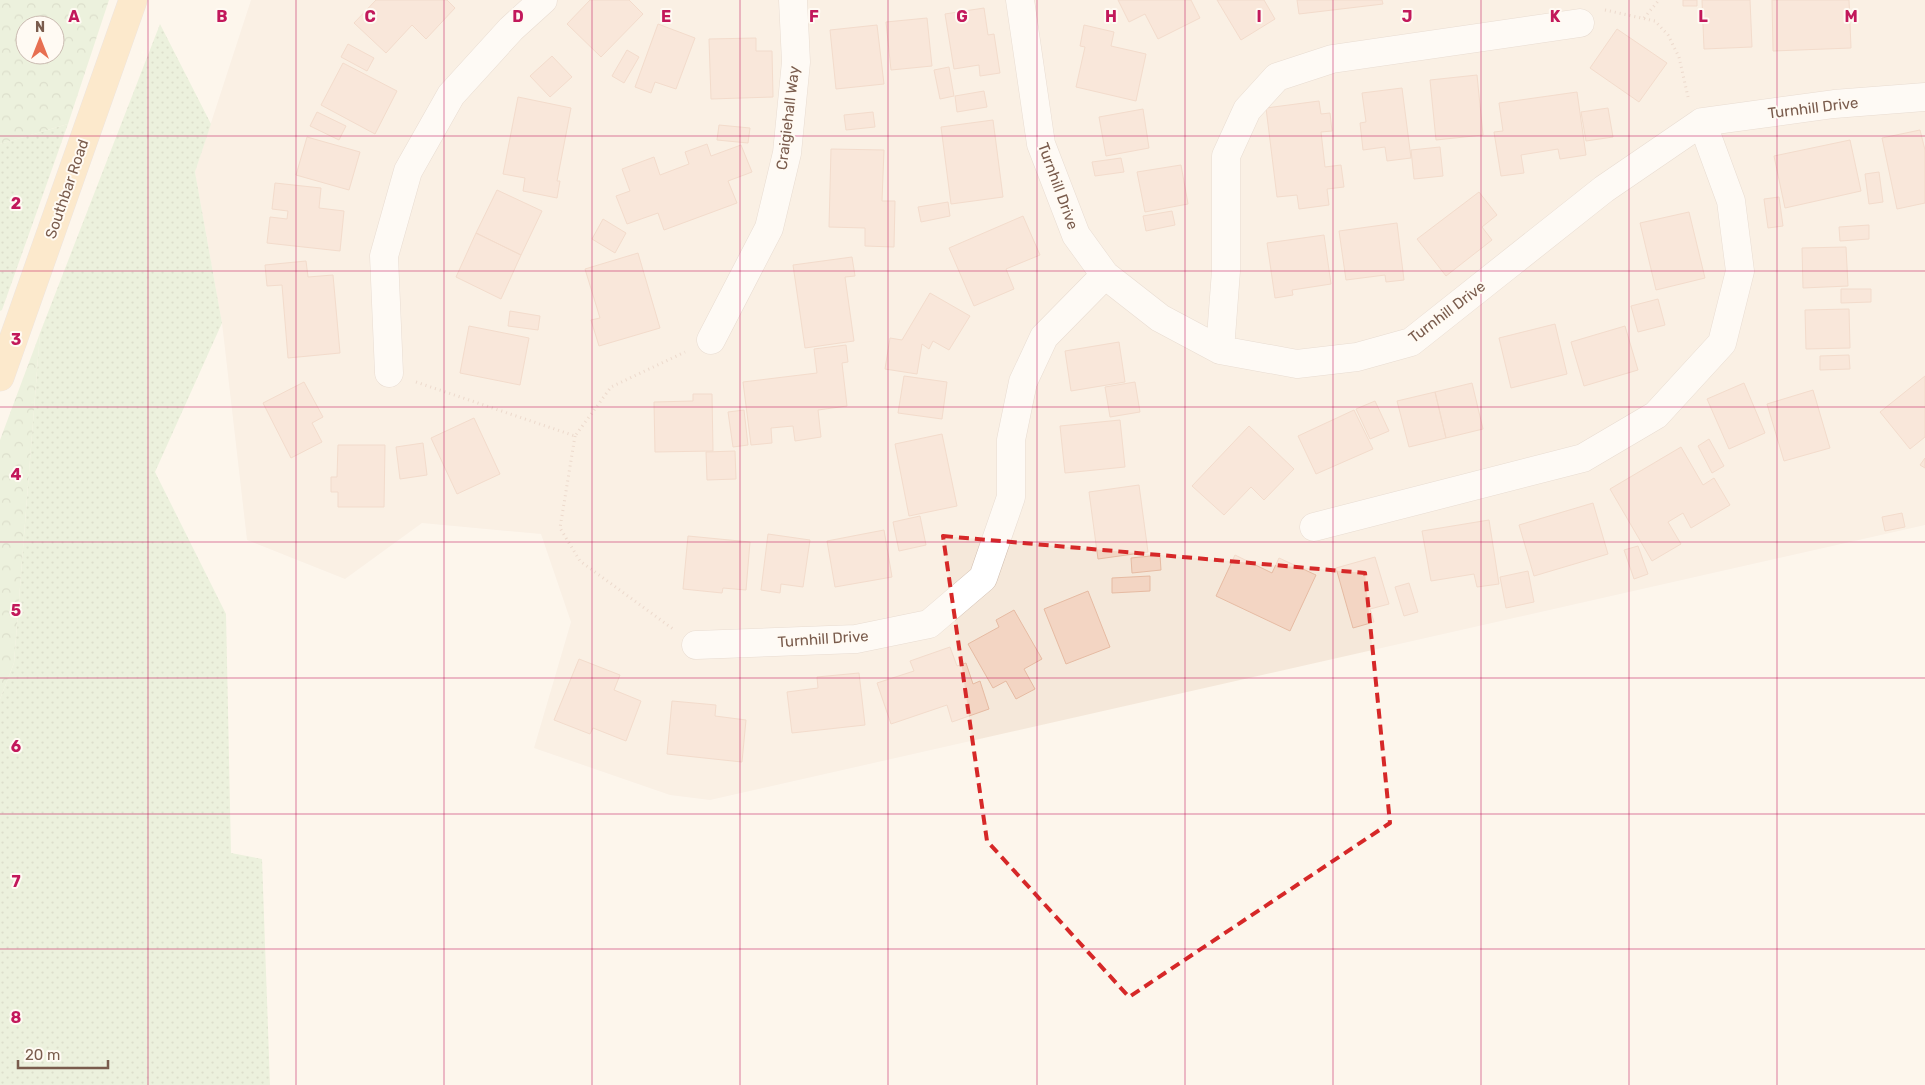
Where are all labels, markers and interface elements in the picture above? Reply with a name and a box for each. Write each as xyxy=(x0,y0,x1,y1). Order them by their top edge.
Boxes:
text: A xyxy=(68,7,80,26)
text: B xyxy=(216,7,228,26)
text: C xyxy=(364,7,376,26)
text: D xyxy=(512,7,524,26)
text: E xyxy=(661,7,671,26)
text: F xyxy=(809,7,819,26)
text: G xyxy=(956,7,968,26)
text: H xyxy=(1105,7,1117,26)
text: I xyxy=(1256,7,1262,26)
text: J xyxy=(1402,7,1412,26)
text: K xyxy=(1550,7,1561,26)
text: L xyxy=(1698,7,1708,26)
text: M xyxy=(1844,7,1858,26)
north arrow xyxy=(15,15,65,65)
text: N xyxy=(35,19,45,36)
street label: Craigiehall Way xyxy=(773,65,803,171)
street label: Turnhill Drive xyxy=(1767,94,1859,122)
street label: Southbar Road xyxy=(42,137,92,241)
street label: Turnhill Drive xyxy=(1034,140,1082,232)
text: 2 xyxy=(11,194,21,213)
street label: Turnhill Drive xyxy=(1405,277,1489,347)
text: 3 xyxy=(11,330,21,349)
text: 4 xyxy=(11,465,22,484)
text: 5 xyxy=(11,601,21,620)
street label: Turnhill Drive xyxy=(777,627,869,651)
text: 6 xyxy=(11,737,21,756)
text: 7 xyxy=(11,872,21,891)
text: 8 xyxy=(11,1008,22,1027)
scale bar xyxy=(18,1038,108,1070)
text: 20 m xyxy=(25,1046,60,1064)

